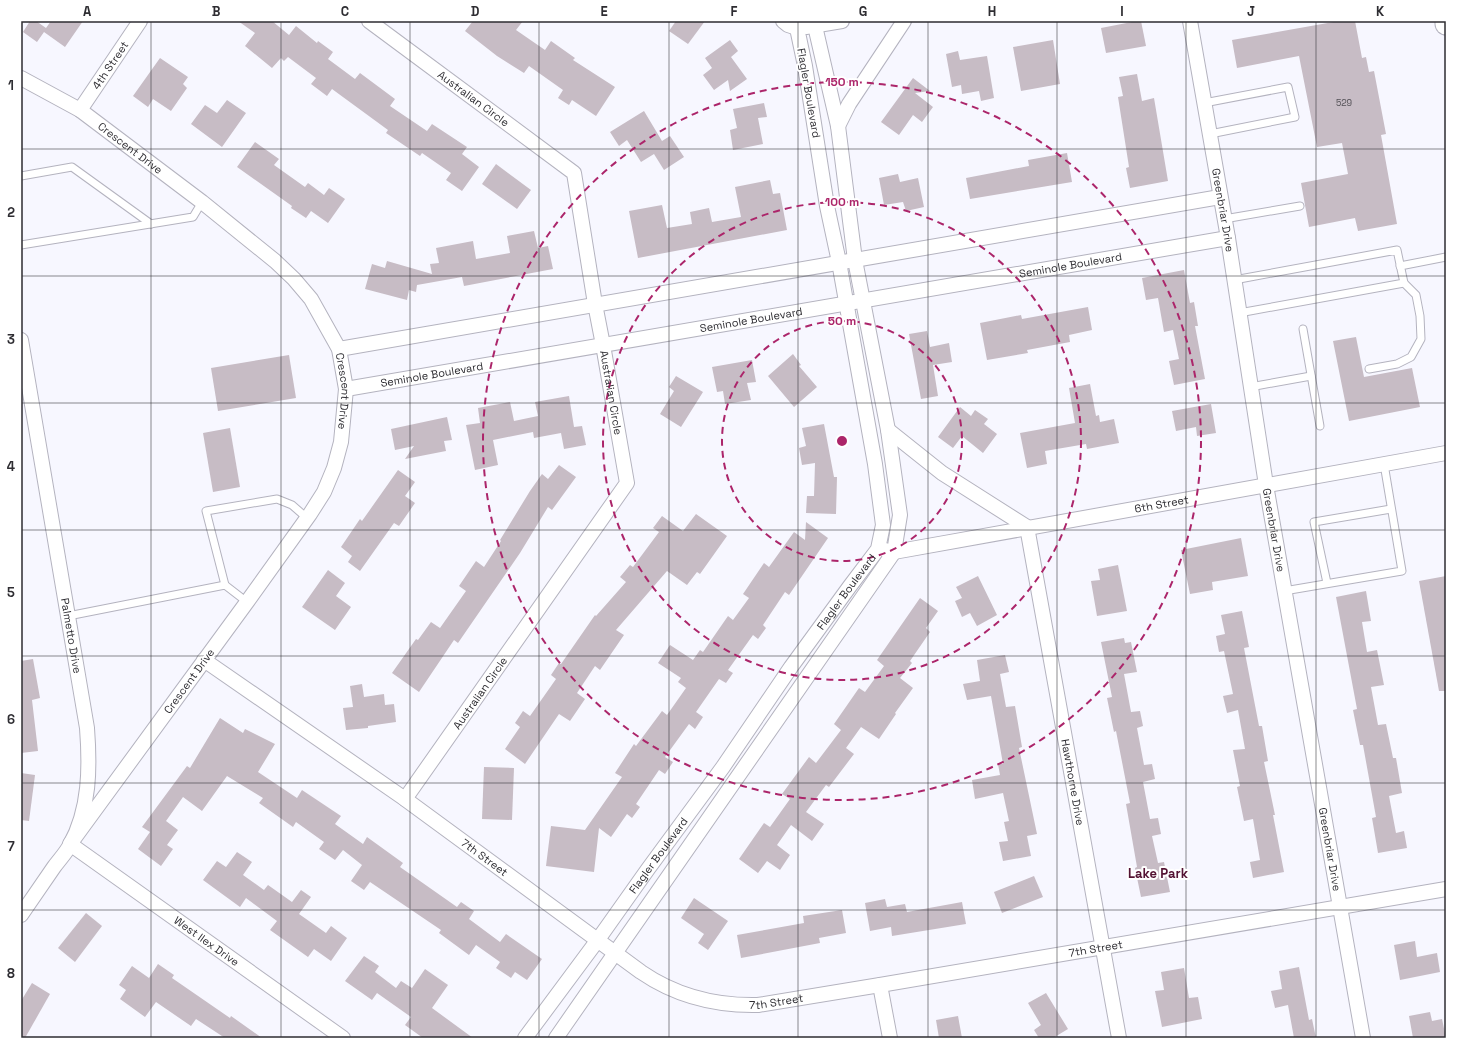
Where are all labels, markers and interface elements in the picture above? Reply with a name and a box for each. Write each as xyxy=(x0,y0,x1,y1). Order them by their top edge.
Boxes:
text: A xyxy=(83,3,92,20)
text: B xyxy=(212,3,221,20)
text: C xyxy=(341,3,349,20)
text: D xyxy=(471,3,480,20)
text: E xyxy=(600,3,608,20)
text: F xyxy=(731,3,738,20)
text: G xyxy=(859,3,867,20)
text: H xyxy=(988,3,996,20)
text: I xyxy=(1120,3,1124,20)
text: J xyxy=(1247,3,1255,20)
text: K xyxy=(1376,3,1385,20)
street label: 4th Street xyxy=(89,38,131,92)
street label: Flagler Boulevard xyxy=(794,47,824,139)
street label: Australian Circle xyxy=(435,67,512,130)
text: 150 m xyxy=(825,74,859,90)
text: 1 xyxy=(8,77,14,94)
house number: 529 xyxy=(1336,97,1352,109)
street label: Crescent Drive xyxy=(95,119,165,177)
street label: Greenbriar Drive xyxy=(1209,167,1237,253)
text: 100 m xyxy=(825,194,859,210)
text: 2 xyxy=(7,204,15,221)
street label: Seminole Boulevard xyxy=(1018,249,1123,281)
street label: Seminole Boulevard xyxy=(699,304,804,335)
text: 50 m xyxy=(828,313,856,329)
text: 3 xyxy=(7,331,15,348)
street label: Australian Circle xyxy=(597,349,626,436)
street label: Crescent Drive xyxy=(333,352,353,430)
street label: Seminole Boulevard xyxy=(379,359,484,390)
centre of rings xyxy=(835,434,849,448)
text: 4 xyxy=(7,458,15,475)
street label: Greenbriar Drive xyxy=(1260,487,1288,573)
street label: 6th Street xyxy=(1133,492,1190,516)
street label: Flagler Boulevard xyxy=(814,551,879,632)
text: 5 xyxy=(7,584,15,601)
street label: Palmetto Drive xyxy=(58,597,85,674)
street label: Crescent Drive xyxy=(161,646,217,716)
street label: Australian Circle xyxy=(450,654,510,732)
text: 6 xyxy=(7,711,15,728)
street label: Hawthorne Drive xyxy=(1058,738,1088,826)
street label: Greenbriar Drive xyxy=(1316,806,1344,892)
street label: Flagler Boulevard xyxy=(626,814,691,896)
street label: 7th Street xyxy=(458,836,511,879)
text: 7 xyxy=(7,838,15,855)
district label: Lake Park xyxy=(1128,865,1189,882)
street label: West Ilex Drive xyxy=(171,913,242,969)
street label: 7th Street xyxy=(1068,937,1124,960)
text: 8 xyxy=(7,965,15,982)
street label: 7th Street xyxy=(749,991,804,1012)

